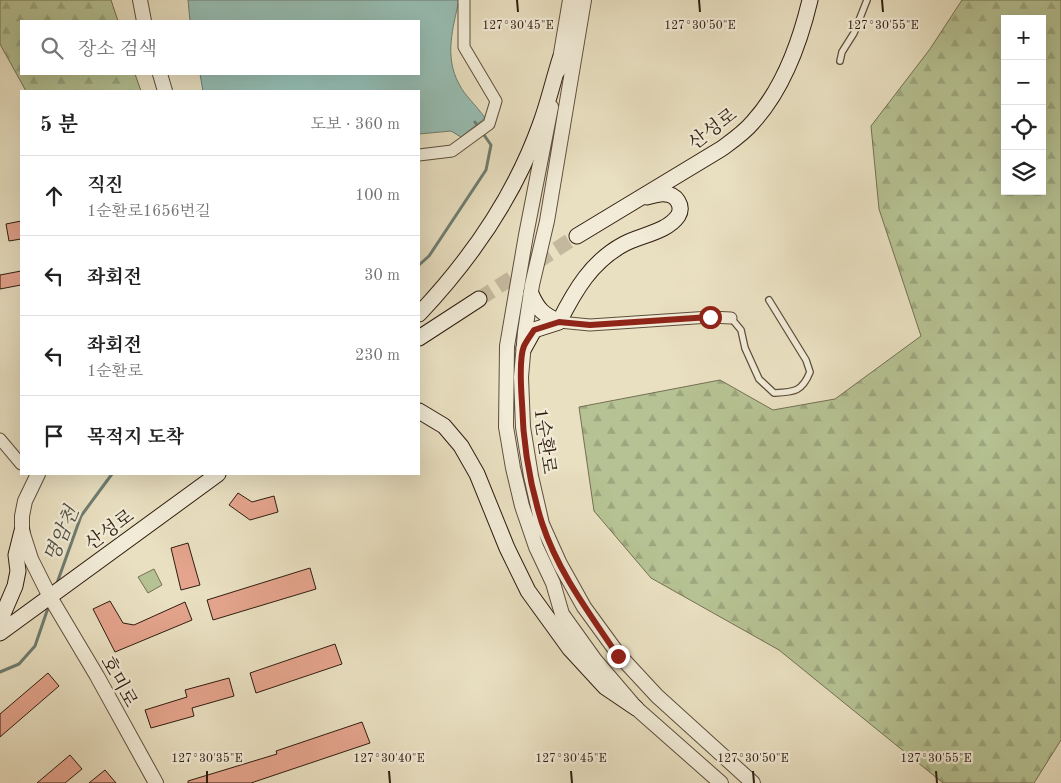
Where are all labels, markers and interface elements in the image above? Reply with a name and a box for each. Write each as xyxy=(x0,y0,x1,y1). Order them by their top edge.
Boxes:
map controls xyxy=(1001,15,1046,195)
button: + xyxy=(1001,15,1046,60)
text: 127°30'45"E xyxy=(482,19,554,32)
text: 127°30'50"E xyxy=(664,19,736,32)
text: 127°30'55"E xyxy=(847,19,919,32)
search box xyxy=(20,20,420,75)
icon: search xyxy=(38,34,66,62)
text: 장소 검색 xyxy=(78,41,157,60)
button: − xyxy=(1001,60,1046,105)
street label: 산성로 xyxy=(685,104,741,154)
button: locate xyxy=(1001,105,1046,150)
text: 5 분 xyxy=(40,115,78,136)
text: 도보 · 360 m xyxy=(311,117,400,133)
button: layers xyxy=(1001,150,1046,195)
text: 직진 xyxy=(87,177,124,196)
icon: ahead xyxy=(40,182,68,210)
text: 100 m xyxy=(355,188,400,204)
text: 1순환로1656번길 xyxy=(87,204,211,220)
icon: left xyxy=(40,262,68,290)
text: 30 m xyxy=(364,268,400,284)
text: 좌회전 xyxy=(87,269,142,288)
route start xyxy=(699,306,722,329)
text: 좌회전 xyxy=(87,337,142,356)
icon: left xyxy=(40,342,68,370)
text: 230 m xyxy=(355,348,400,364)
text: 1순환로 xyxy=(87,364,143,380)
street label: 1순환로 xyxy=(530,407,561,475)
icon: arrive xyxy=(40,422,68,450)
text: 목적지 도착 xyxy=(87,429,184,448)
water label: 명암천 xyxy=(40,501,84,565)
street label: 산성로 xyxy=(81,506,138,555)
route end xyxy=(607,645,630,668)
street label: 호미로 xyxy=(96,652,142,711)
text: 127°30'35"E xyxy=(171,752,243,765)
text: 127°30'45"E xyxy=(535,752,607,765)
text: 127°30'50"E xyxy=(717,752,789,765)
text: 127°30'55"E xyxy=(900,752,972,765)
text: 127°30'40"E xyxy=(353,753,425,765)

